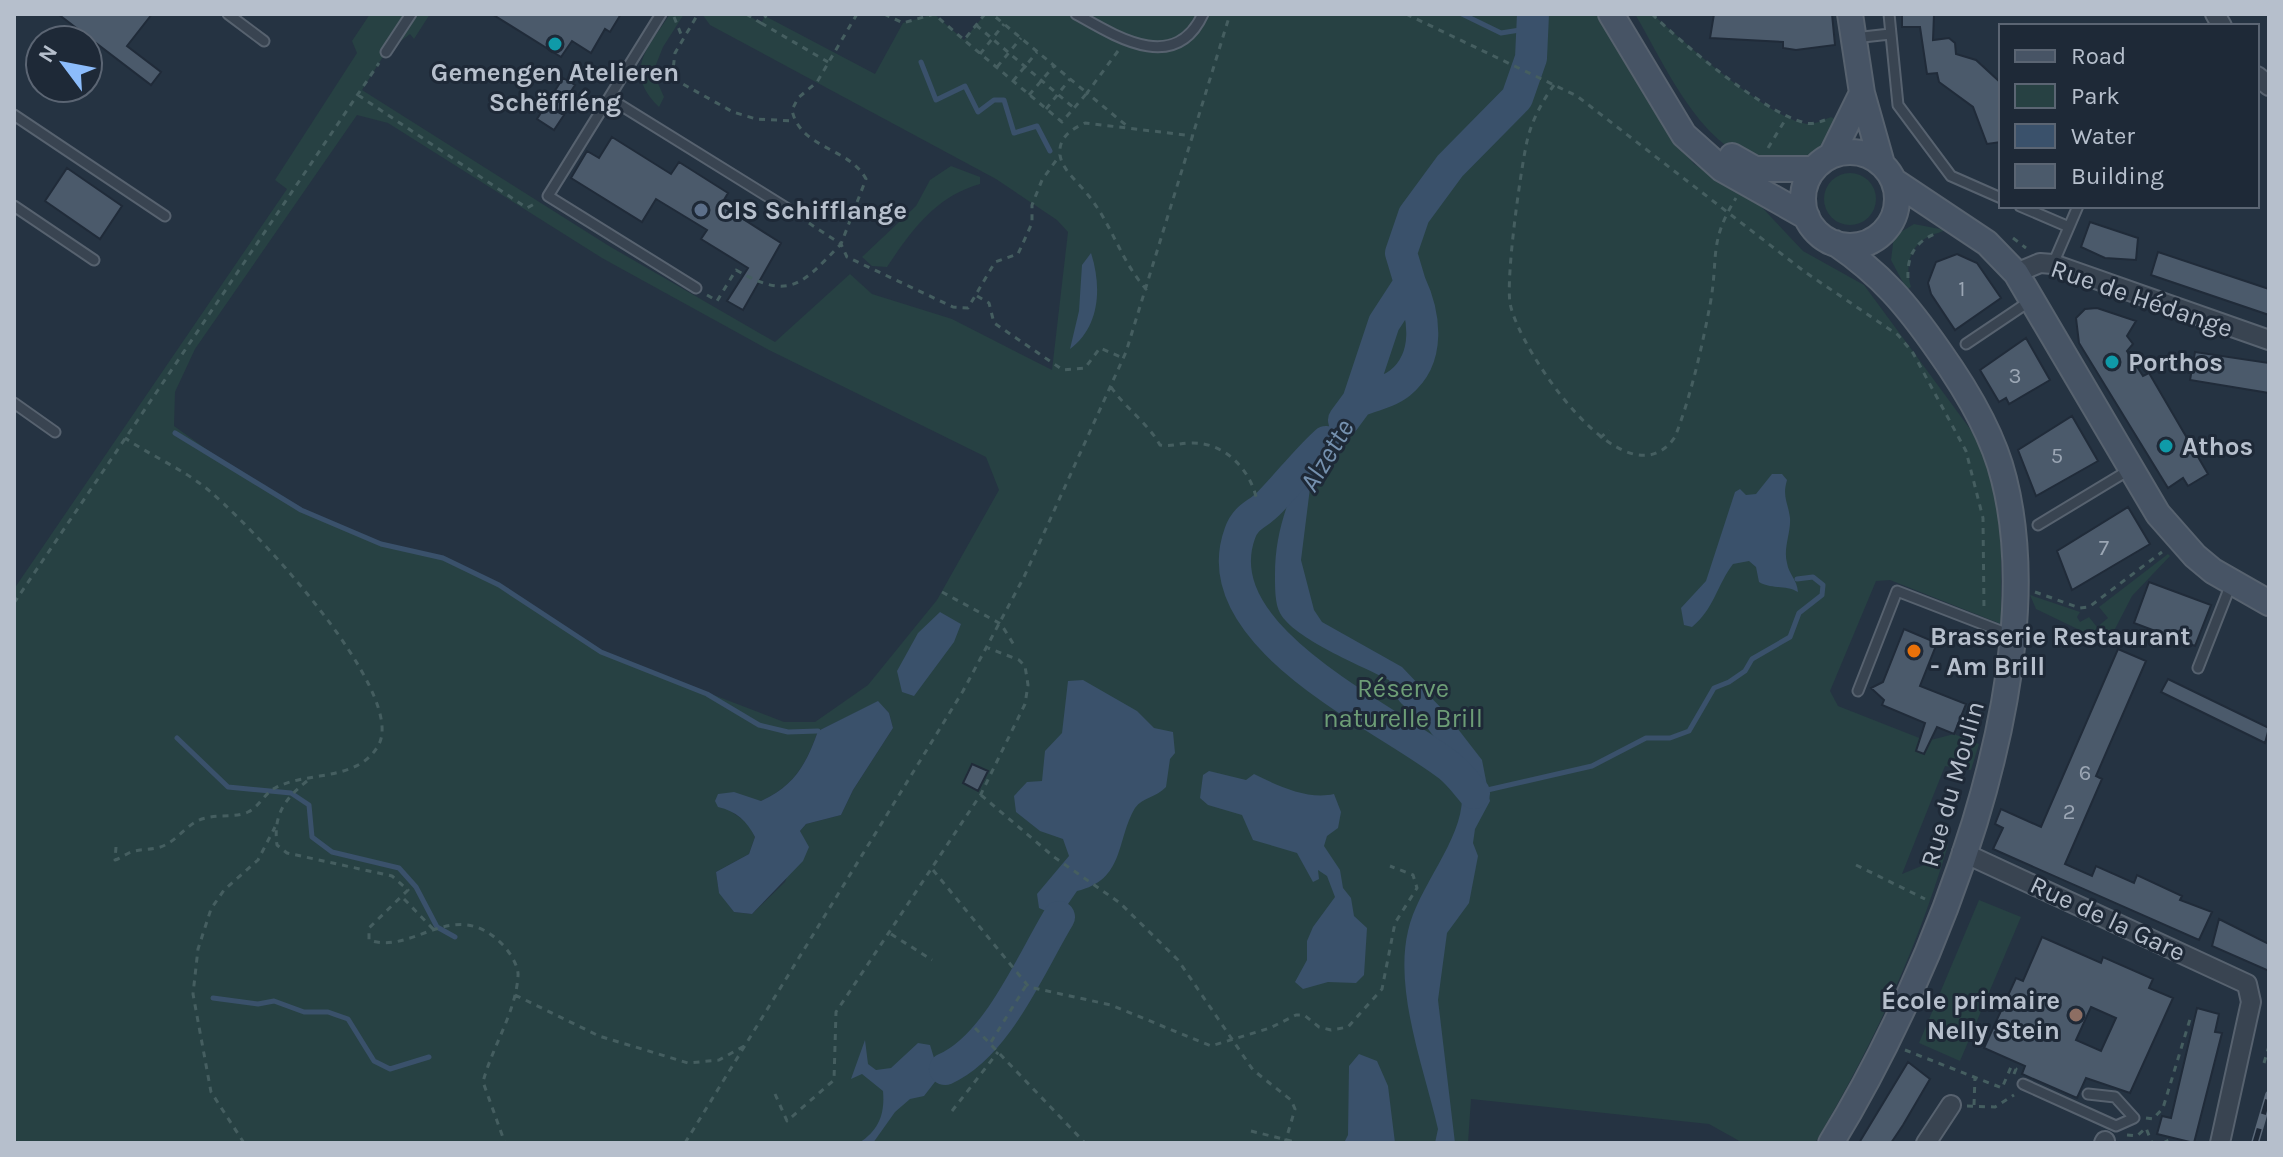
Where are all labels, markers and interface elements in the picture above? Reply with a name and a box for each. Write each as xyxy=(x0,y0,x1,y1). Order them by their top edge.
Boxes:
north arrow xyxy=(24,24,104,104)
legend xyxy=(1999,24,2259,208)
marker: Gemengen Atelieren Schëffléng xyxy=(546,35,564,53)
text: N xyxy=(33,40,63,68)
text: Road xyxy=(2071,42,2126,70)
place label: Gemengen Atelieren Schëffléng xyxy=(431,57,679,118)
text: Park xyxy=(2071,82,2120,110)
text: Water xyxy=(2071,122,2135,150)
text: Building xyxy=(2071,162,2164,190)
place label: CIS Schifflange xyxy=(717,195,907,226)
marker: CIS Schifflange xyxy=(692,201,710,219)
street label: Rue de Hédange xyxy=(2047,253,2237,344)
house number: 1 xyxy=(1958,276,1966,302)
place label: Porthos xyxy=(2128,347,2223,378)
marker: Porthos xyxy=(2103,353,2121,371)
house number: 3 xyxy=(2009,363,2022,389)
water label: Alzette xyxy=(1292,413,1361,497)
place label: Athos xyxy=(2182,431,2253,462)
marker: Athos xyxy=(2157,437,2175,455)
house number: 5 xyxy=(2051,443,2063,469)
house number: 7 xyxy=(2099,535,2109,561)
place label: Brasserie Restaurant - Am Brill xyxy=(1930,621,2190,682)
marker: Brasserie Restaurant - Am Brill xyxy=(1905,642,1923,660)
park label: Réserve naturelle Brill xyxy=(1323,673,1483,734)
street label: Rue du Moulin xyxy=(1914,698,1991,871)
house number: 6 xyxy=(2079,760,2091,786)
house number: 2 xyxy=(2063,799,2075,825)
street label: Rue de la Gare xyxy=(2025,869,2190,968)
place label: École primaire Nelly Stein xyxy=(1881,984,2060,1046)
marker: École primaire Nelly Stein xyxy=(2067,1006,2085,1024)

